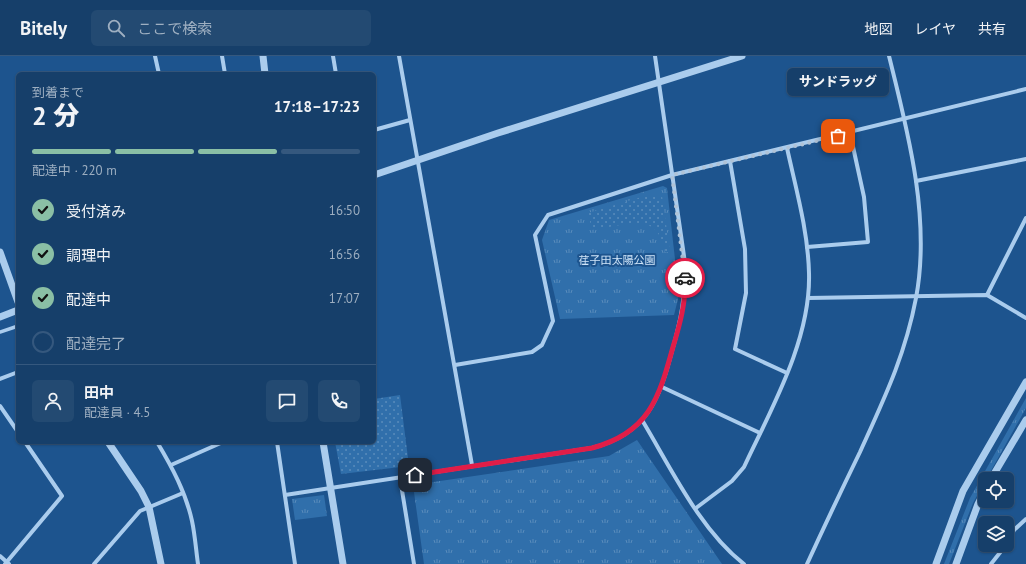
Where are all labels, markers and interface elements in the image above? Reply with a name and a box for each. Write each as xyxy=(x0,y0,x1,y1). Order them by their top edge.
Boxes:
search box xyxy=(91,10,371,46)
text: Bitely xyxy=(20,16,67,40)
icon: search xyxy=(105,17,127,39)
text: ここで検索 xyxy=(137,19,212,38)
text: 地図 xyxy=(864,20,892,38)
text: レイヤ xyxy=(914,20,956,38)
text: 共有 xyxy=(978,20,1006,38)
callout: サンドラッグ xyxy=(787,68,889,96)
text: サンドラッグ xyxy=(799,73,877,90)
text: 到着まで xyxy=(32,84,84,101)
text: 17:18–17:23 xyxy=(274,97,360,116)
text: 2 分 xyxy=(32,99,79,132)
pin xyxy=(821,119,855,153)
icon: bag xyxy=(827,125,849,147)
text: 配達中 · 220 m xyxy=(32,162,117,179)
icon: check xyxy=(32,199,54,221)
text: 受付済み xyxy=(66,202,126,221)
text: 16:50 xyxy=(329,202,360,219)
icon: check xyxy=(32,243,54,265)
text: 調理中 xyxy=(66,246,111,265)
text: 16:56 xyxy=(329,246,360,263)
park label: 荏子田太陽公園 xyxy=(579,253,656,267)
courier xyxy=(665,258,705,298)
icon: car xyxy=(674,267,696,289)
icon: check xyxy=(32,287,54,309)
text: 配達中 xyxy=(66,290,111,309)
text: 17:07 xyxy=(329,290,360,307)
text: 配達完了 xyxy=(66,334,126,353)
button: person xyxy=(32,380,74,422)
button: chat xyxy=(266,380,308,422)
button: phone xyxy=(318,380,360,422)
text: 田中 xyxy=(84,383,114,402)
text: 配達員 · 4.5 xyxy=(84,404,150,421)
pin xyxy=(398,458,432,492)
icon: home xyxy=(404,464,426,486)
map controls xyxy=(978,472,1014,552)
button: locate xyxy=(978,472,1014,508)
button: layers xyxy=(978,516,1014,552)

